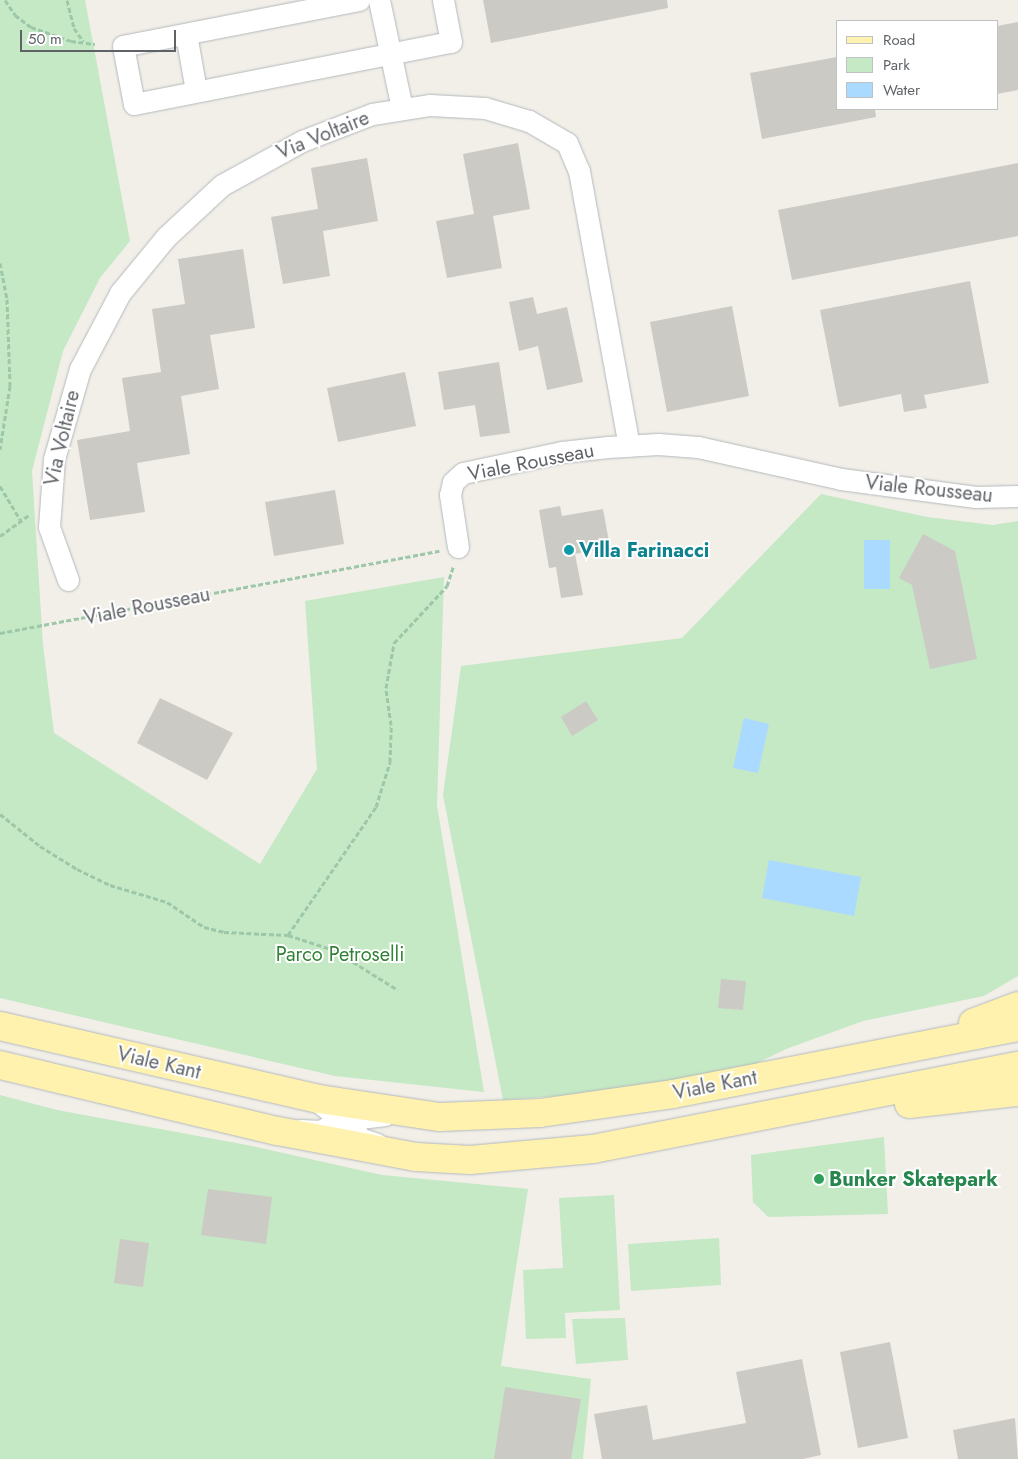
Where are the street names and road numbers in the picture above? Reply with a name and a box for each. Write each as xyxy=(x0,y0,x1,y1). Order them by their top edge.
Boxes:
street label: Via Voltaire xyxy=(273,106,373,164)
street label: Via Voltaire xyxy=(39,388,85,488)
street label: Viale Rousseau xyxy=(466,438,596,486)
street label: Viale Rousseau xyxy=(864,470,994,508)
street label: Viale Rousseau xyxy=(82,582,212,630)
street label: Viale Kant xyxy=(115,1042,203,1084)
street label: Viale Kant xyxy=(671,1065,759,1105)

